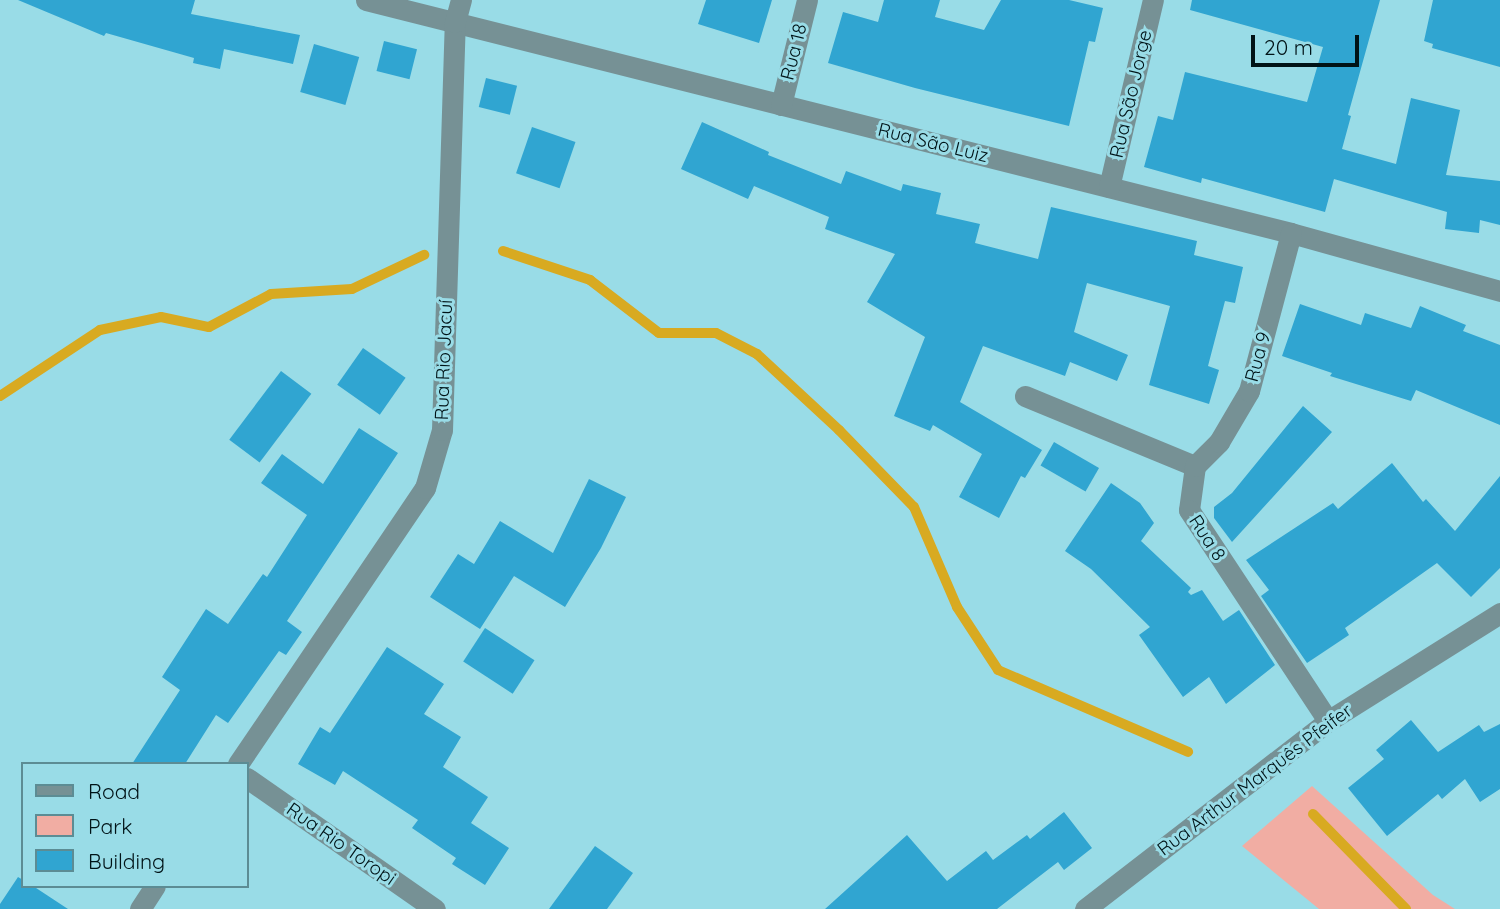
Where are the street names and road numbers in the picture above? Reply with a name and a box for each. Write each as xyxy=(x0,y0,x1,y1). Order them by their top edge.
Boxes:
street label: Rua 18 xyxy=(776,21,812,83)
street label: Rua São Jorge xyxy=(1105,28,1157,160)
street label: Rua São Luiz xyxy=(875,118,991,168)
street label: Rua Rio Jacuí xyxy=(431,299,457,421)
street label: Rua 9 xyxy=(1240,330,1276,384)
street label: Rua 8 xyxy=(1184,511,1230,565)
street label: Rua Arthur Marquês Pfeifer xyxy=(1153,699,1357,861)
street label: Rua Rio Toropi xyxy=(282,798,400,890)

